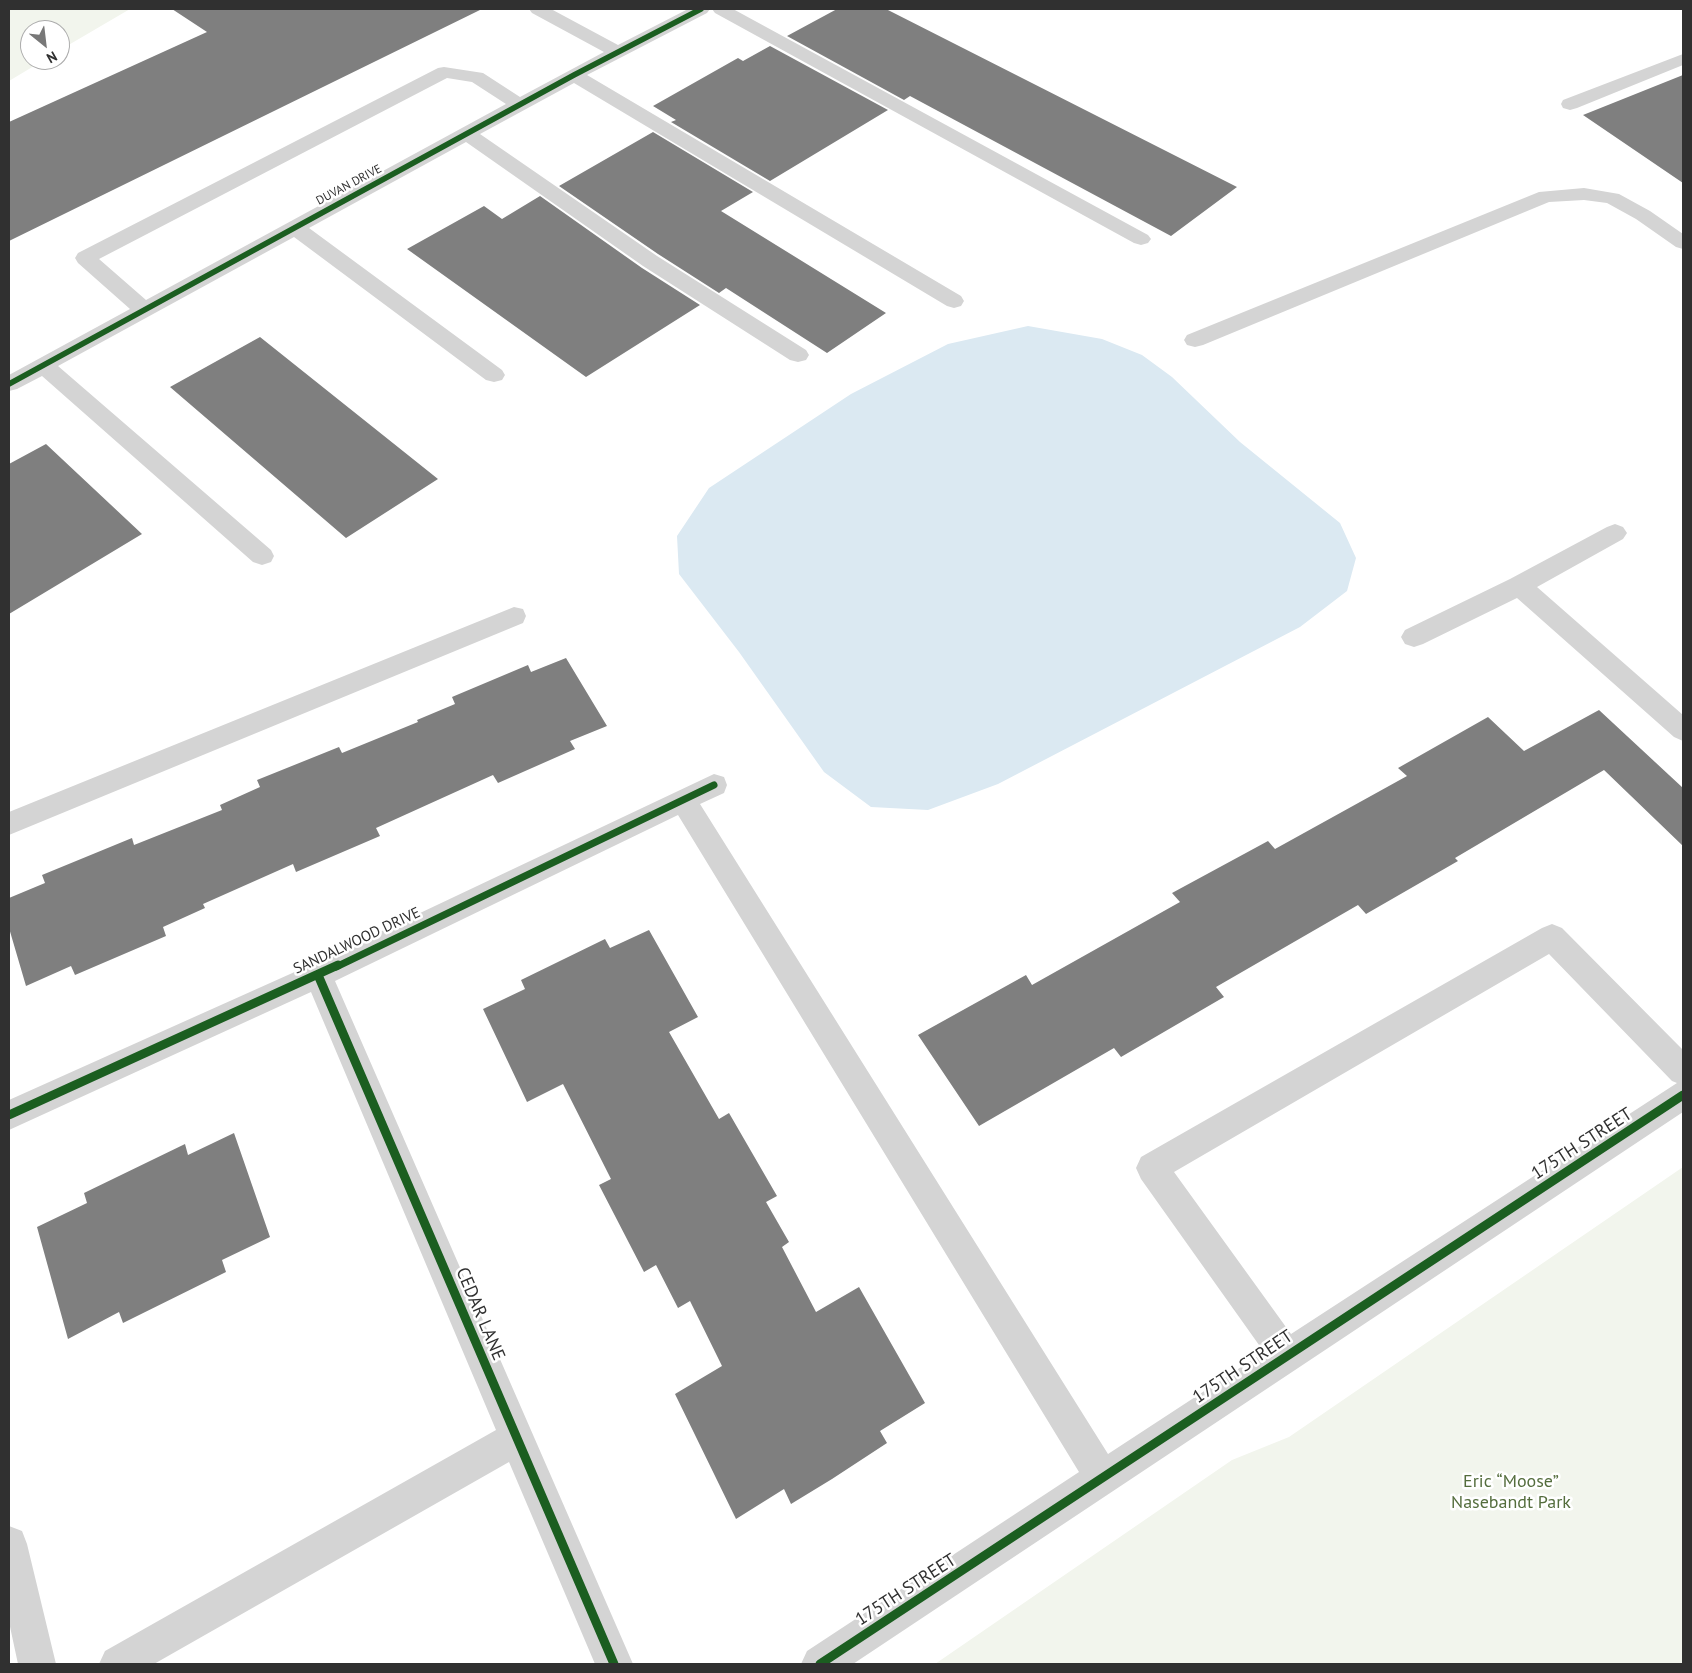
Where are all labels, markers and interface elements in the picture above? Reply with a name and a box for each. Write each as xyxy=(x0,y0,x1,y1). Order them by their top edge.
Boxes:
north arrow xyxy=(20,20,70,70)
text: N xyxy=(43,47,60,67)
street label: DUVAN DRIVE xyxy=(314,162,384,208)
street label: SANDALWOOD DRIVE xyxy=(291,904,423,978)
street label: 175TH STREET xyxy=(1528,1103,1636,1185)
street label: CEDAR LANE xyxy=(451,1264,509,1364)
street label: 175TH STREET xyxy=(1189,1326,1297,1408)
park label: Eric “Moose” Nasebandt Park xyxy=(1451,1471,1571,1514)
street label: 175TH STREET xyxy=(852,1549,960,1631)

